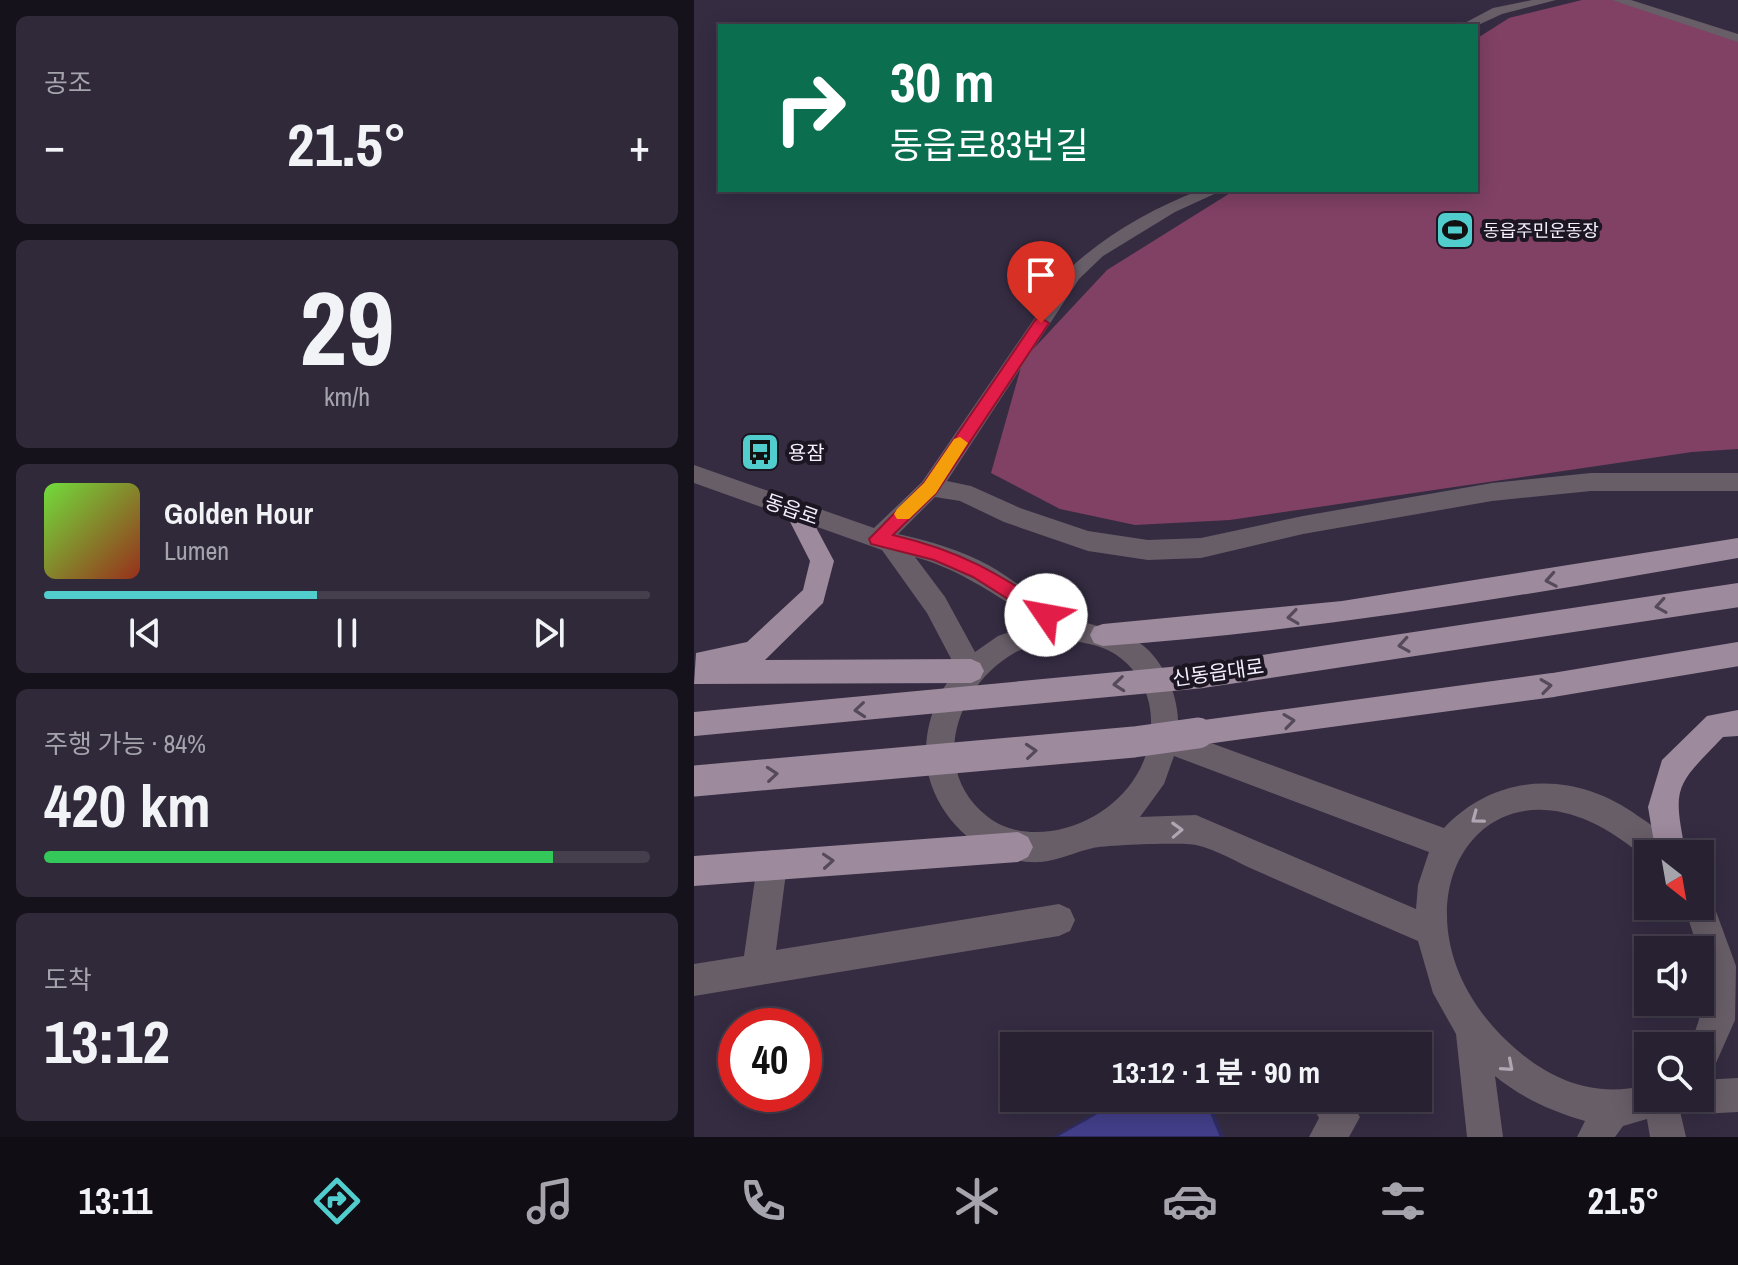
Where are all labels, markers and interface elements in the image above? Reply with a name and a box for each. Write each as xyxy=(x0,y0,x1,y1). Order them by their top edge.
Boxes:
text: 30 m xyxy=(890,44,995,119)
icon: right xyxy=(758,56,862,160)
text: 공조 xyxy=(44,65,92,100)
text: 21.5° xyxy=(287,104,407,185)
text: − xyxy=(44,115,65,175)
text: + xyxy=(629,115,650,175)
text: 동읍로83번길 xyxy=(890,121,1088,169)
sports icon: 동읍주민운동장 xyxy=(1434,209,1476,251)
place label: 동읍주민운동장 xyxy=(1483,218,1599,243)
pin xyxy=(1007,241,1075,323)
icon: arrive xyxy=(1019,253,1063,297)
text: 29 xyxy=(300,257,394,397)
text: km/h xyxy=(324,379,370,414)
bus stop icon: 용잠 xyxy=(739,431,781,473)
place label: 용잠 xyxy=(788,439,825,466)
street label: 동읍로 xyxy=(762,487,822,531)
text: Golden Hour xyxy=(164,493,313,533)
text: Lumen xyxy=(164,533,229,568)
one-way arrow xyxy=(1544,571,1557,588)
position arrow xyxy=(1004,573,1088,657)
one-way arrow xyxy=(1654,597,1668,614)
one-way arrow xyxy=(1286,608,1300,625)
icon: previous xyxy=(123,611,167,655)
icon: pause xyxy=(325,611,369,655)
icon: next xyxy=(527,611,571,655)
one-way arrow xyxy=(1397,636,1411,653)
street label: 신동읍대로 xyxy=(1171,652,1265,692)
one-way arrow xyxy=(1112,676,1125,693)
one-way arrow xyxy=(1540,678,1553,695)
one-way arrow xyxy=(853,701,866,718)
one-way arrow xyxy=(1282,713,1296,730)
text: 주행 가능 · 84% xyxy=(44,726,206,761)
one-way arrow xyxy=(1025,743,1038,760)
text: 420 km xyxy=(44,765,211,846)
one-way arrow xyxy=(766,766,779,783)
one-way arrow xyxy=(1471,808,1486,822)
one-way arrow xyxy=(1171,822,1184,839)
north arrow xyxy=(1634,840,1714,920)
map controls xyxy=(1634,840,1714,1112)
one-way arrow xyxy=(822,853,835,870)
button: sound xyxy=(1634,936,1714,1016)
text: 도착 xyxy=(44,962,92,997)
text: 13:12 xyxy=(44,1001,170,1082)
speed limit sign: 40 xyxy=(718,1008,822,1112)
button: search xyxy=(1634,1032,1714,1112)
text: 13:12 · 1 분 · 90 m xyxy=(1112,1052,1320,1092)
one-way arrow xyxy=(1499,1056,1514,1071)
icon: directions xyxy=(309,1173,365,1229)
icon: music xyxy=(522,1173,578,1229)
icon: phone xyxy=(735,1173,791,1229)
icon: climate xyxy=(949,1173,1005,1229)
icon: car xyxy=(1162,1173,1218,1229)
icon: filters xyxy=(1375,1173,1431,1229)
text: 13:11 xyxy=(79,1177,152,1225)
text: 21.5° xyxy=(1588,1177,1659,1225)

